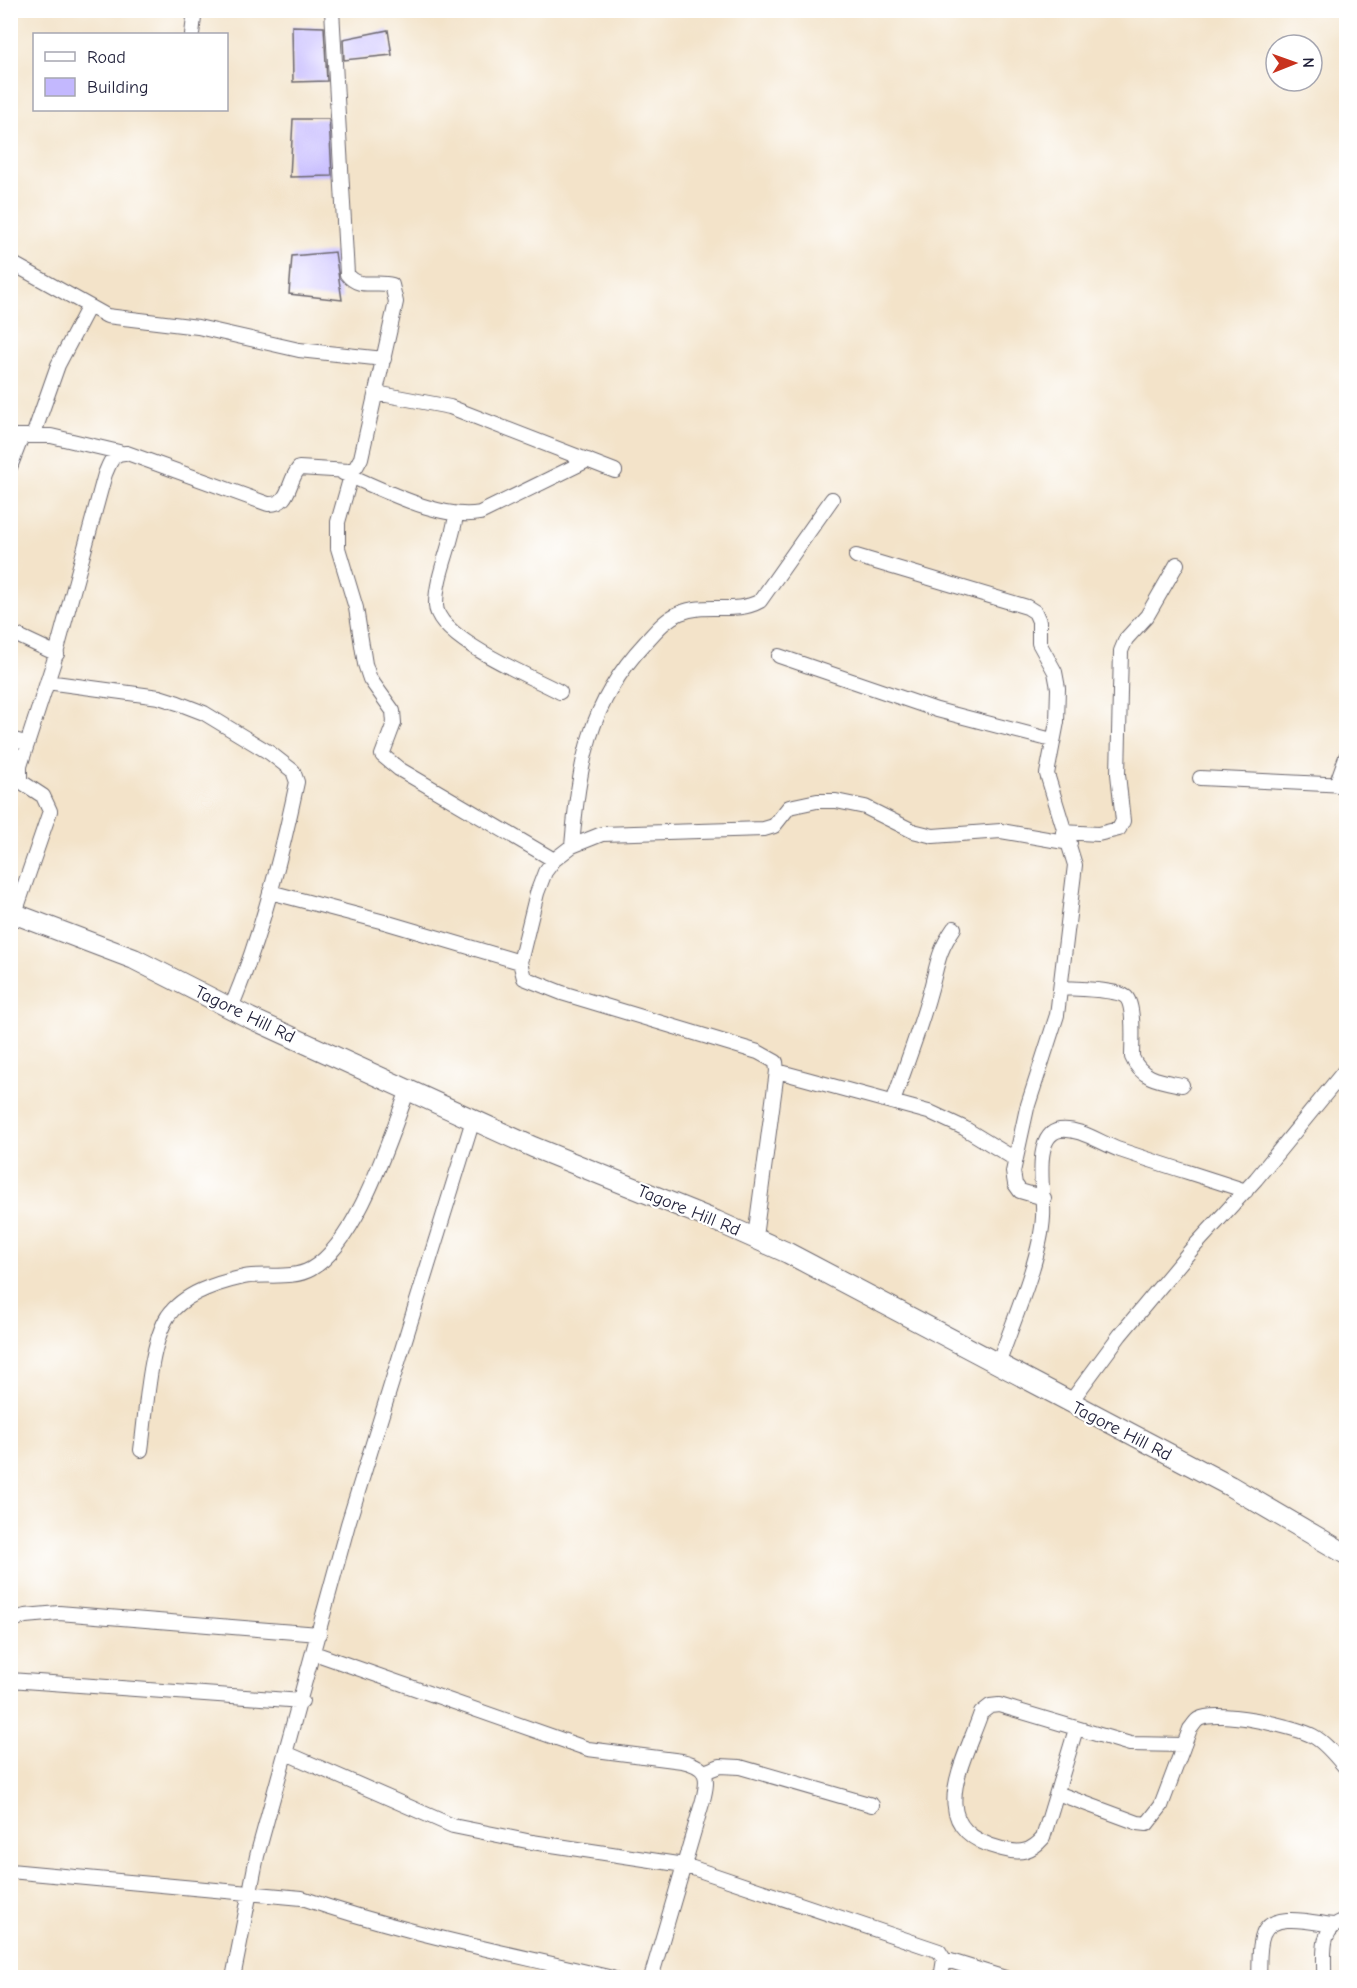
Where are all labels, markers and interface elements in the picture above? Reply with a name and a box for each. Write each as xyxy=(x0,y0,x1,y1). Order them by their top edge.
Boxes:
legend xyxy=(33,33,228,111)
north arrow xyxy=(1264,33,1324,93)
text: Road xyxy=(87,47,126,68)
text: N xyxy=(1299,57,1317,68)
text: Building xyxy=(87,77,149,98)
street label: Tagore Hill Rd xyxy=(191,981,298,1048)
street label: Tagore Hill Rd xyxy=(634,1180,743,1241)
street label: Tagore Hill Rd xyxy=(1068,1397,1175,1466)

